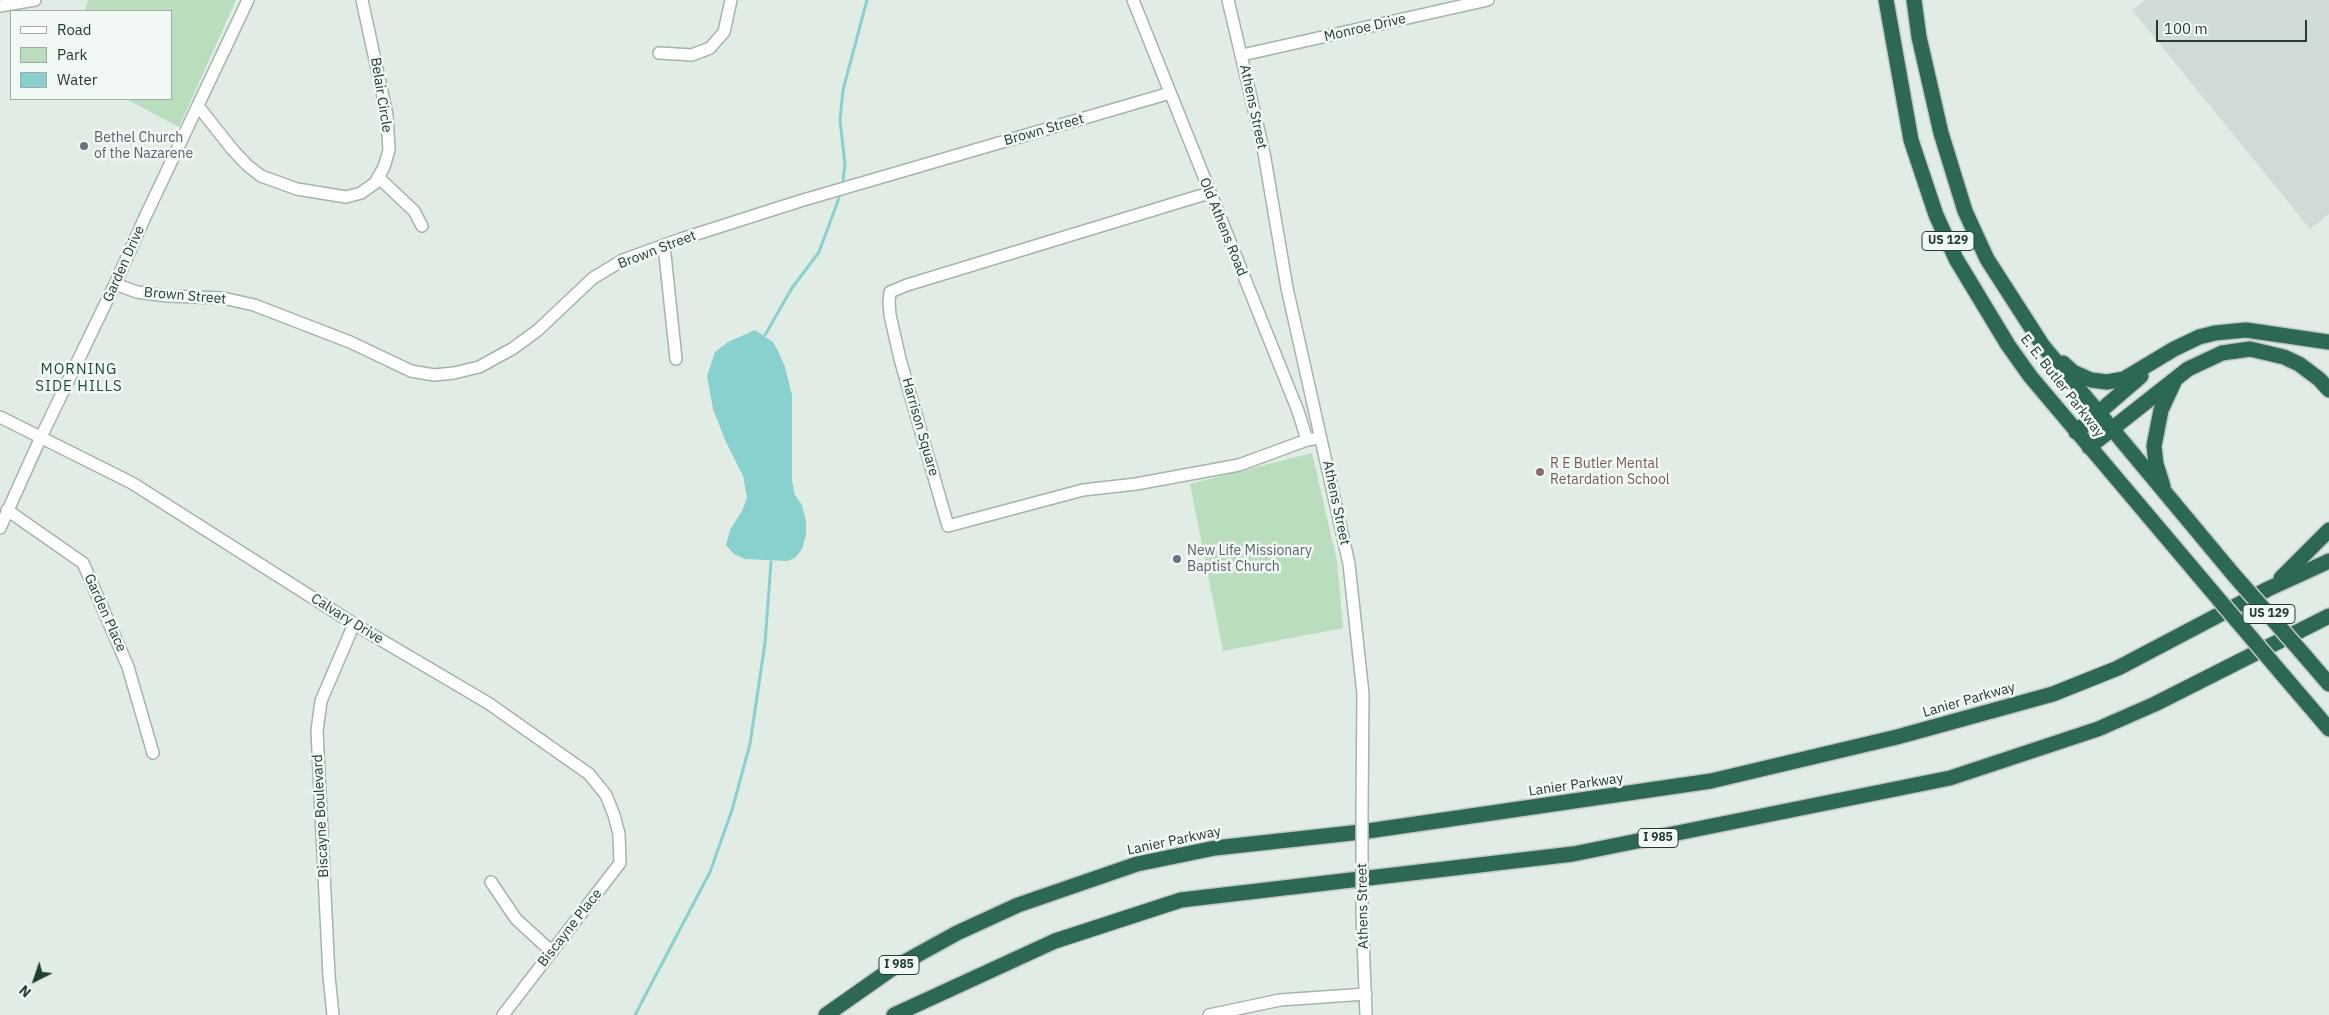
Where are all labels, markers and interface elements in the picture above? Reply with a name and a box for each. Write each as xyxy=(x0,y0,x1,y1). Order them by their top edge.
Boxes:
legend xyxy=(10,10,172,100)
street label: Monroe Drive xyxy=(1322,10,1408,46)
scale bar xyxy=(2159,10,2310,42)
text: 100 m xyxy=(2164,19,2208,38)
text: Road xyxy=(57,20,92,39)
text: Park xyxy=(57,45,87,64)
street label: Belair Circle xyxy=(367,56,395,134)
street label: Athens Street xyxy=(1236,63,1270,151)
text: Water xyxy=(57,70,97,89)
street label: Brown Street xyxy=(1002,111,1086,149)
place label: Bethel Church of the Nazarene xyxy=(94,130,193,162)
marker: Bethel Church of the Nazarene xyxy=(78,140,90,152)
street label: Old Athens Road xyxy=(1196,175,1250,279)
street label: Garden Drive xyxy=(100,223,148,305)
street label: Brown Street xyxy=(616,227,698,273)
road number: US 129 xyxy=(1922,232,1974,250)
street label: Brown Street xyxy=(143,284,227,308)
street label: E. E. Butler Parkway xyxy=(2017,331,2107,441)
district label: MORNING SIDE HILLS xyxy=(34,361,124,396)
street label: Harrison Square xyxy=(898,376,942,478)
place label: R E Butler Mental Retardation School xyxy=(1550,456,1670,488)
street label: Athens Street xyxy=(1319,459,1353,547)
marker: R E Butler Mental Retardation School xyxy=(1534,466,1546,478)
place label: New Life Missionary Baptist Church xyxy=(1187,543,1312,576)
marker: New Life Missionary Baptist Church xyxy=(1171,553,1183,565)
street label: Garden Place xyxy=(80,571,130,655)
street label: Calvary Drive xyxy=(308,590,386,648)
road number: US 129 xyxy=(2243,604,2295,624)
street label: Lanier Parkway xyxy=(1921,679,2017,721)
street label: Biscayne Boulevard xyxy=(309,754,333,878)
street label: Lanier Parkway xyxy=(1528,770,1624,800)
street label: Lanier Parkway xyxy=(1126,823,1222,859)
road number: I 985 xyxy=(1638,828,1678,848)
street label: Athens Street xyxy=(1354,863,1372,949)
street label: Biscayne Place xyxy=(534,886,606,970)
north arrow xyxy=(10,955,60,1005)
road number: I 985 xyxy=(879,956,919,974)
text: N xyxy=(15,981,35,1001)

